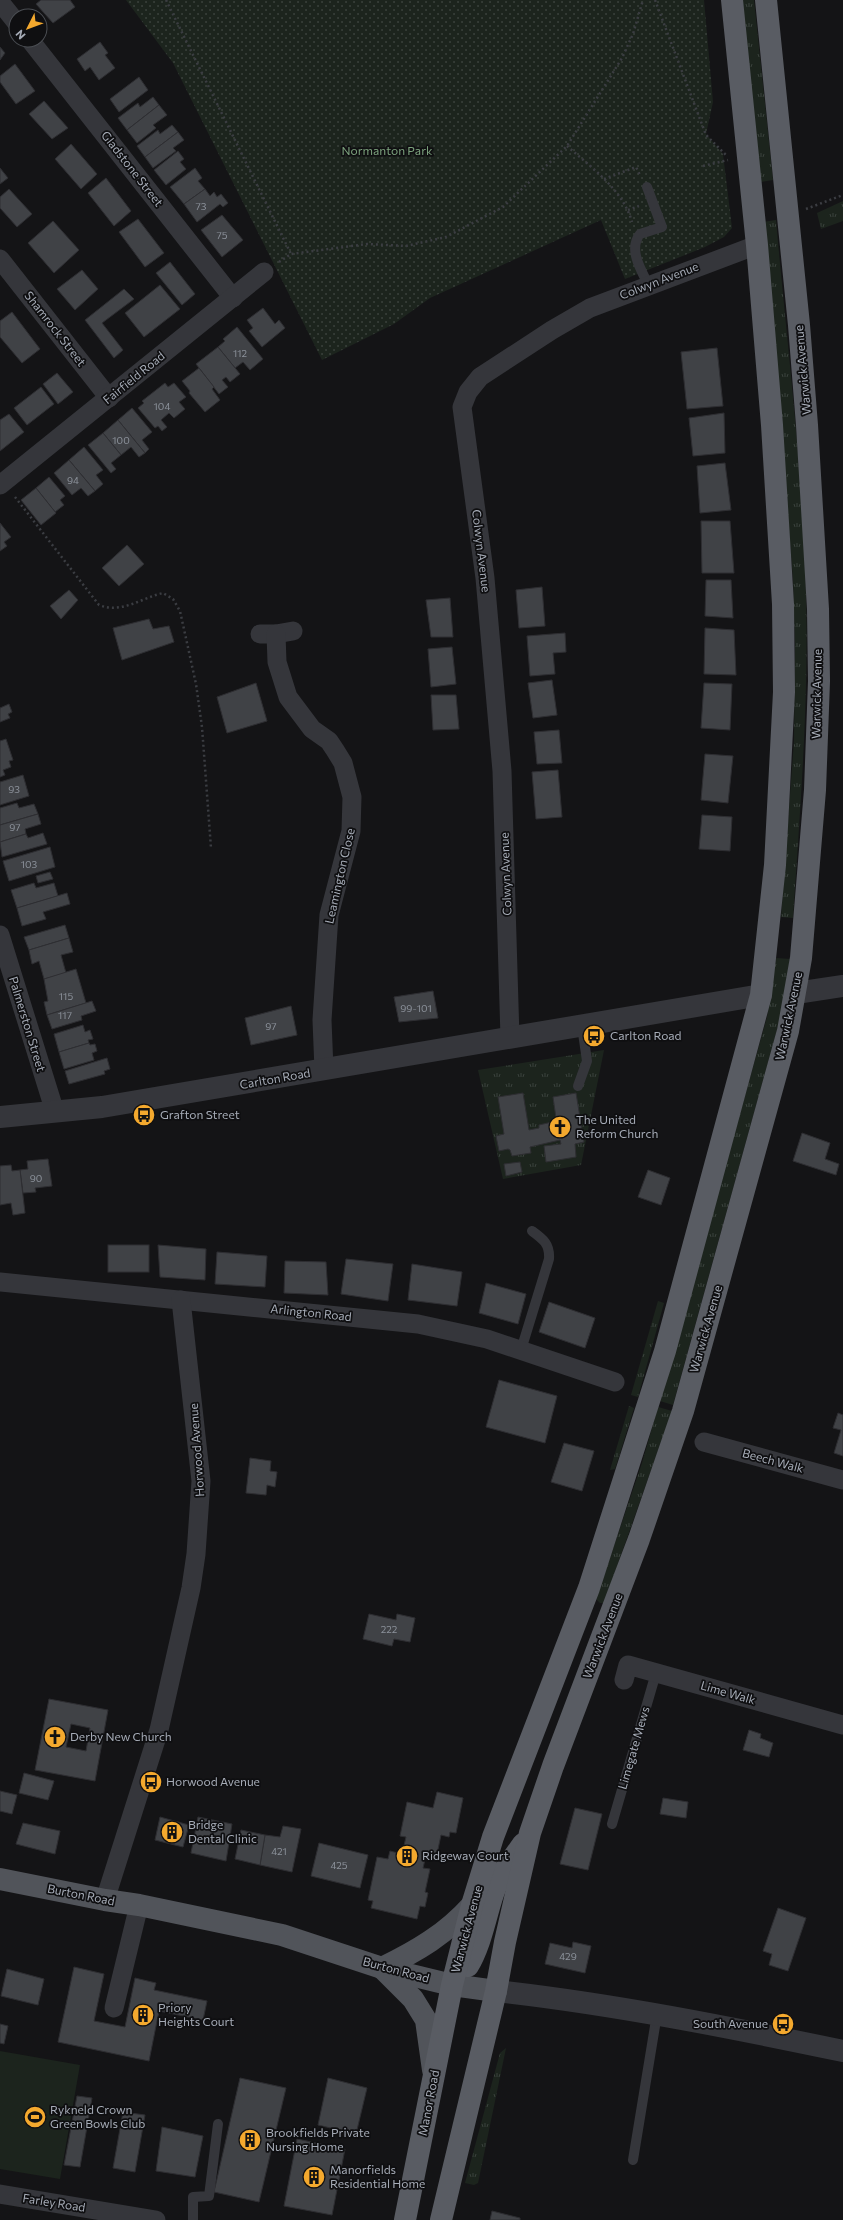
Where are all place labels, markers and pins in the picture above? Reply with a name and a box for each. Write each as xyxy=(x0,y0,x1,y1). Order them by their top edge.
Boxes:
bus stop icon: Carlton Road xyxy=(581,1023,607,1049)
place label: Carlton Road xyxy=(610,1028,682,1042)
bus stop icon: Grafton Street xyxy=(131,1102,157,1128)
place label: Grafton Street xyxy=(160,1107,240,1121)
place label: The United Reform Church xyxy=(576,1112,658,1140)
church icon: The United Reform Church xyxy=(547,1114,573,1140)
church icon: Derby New Church xyxy=(42,1724,68,1750)
place label: Derby New Church xyxy=(70,1729,172,1743)
bus stop icon: Horwood Avenue xyxy=(138,1769,164,1795)
place label: Horwood Avenue xyxy=(166,1774,260,1788)
place label: Bridge Dental Clinic xyxy=(188,1817,257,1845)
building icon: Bridge Dental Clinic xyxy=(159,1819,185,1845)
building icon: Ridgeway Court xyxy=(394,1843,420,1869)
place label: Ridgeway Court xyxy=(422,1848,509,1862)
place label: Priory Heights Court xyxy=(158,2000,234,2028)
building icon: Priory Heights Court xyxy=(130,2002,156,2028)
bus stop icon: South Avenue xyxy=(770,2011,796,2037)
place label: South Avenue xyxy=(693,2016,768,2030)
place label: Rykneld Crown Green Bowls Club xyxy=(50,2102,145,2130)
sports icon: Rykneld Crown Green Bowls Club xyxy=(22,2104,48,2130)
place label: Brookfields Private Nursing Home xyxy=(266,2125,370,2153)
building icon: Brookfields Private Nursing Home xyxy=(237,2127,263,2153)
place label: Manorfields Residential Home xyxy=(330,2162,425,2190)
building icon: Manorfields Residential Home xyxy=(301,2164,327,2190)

